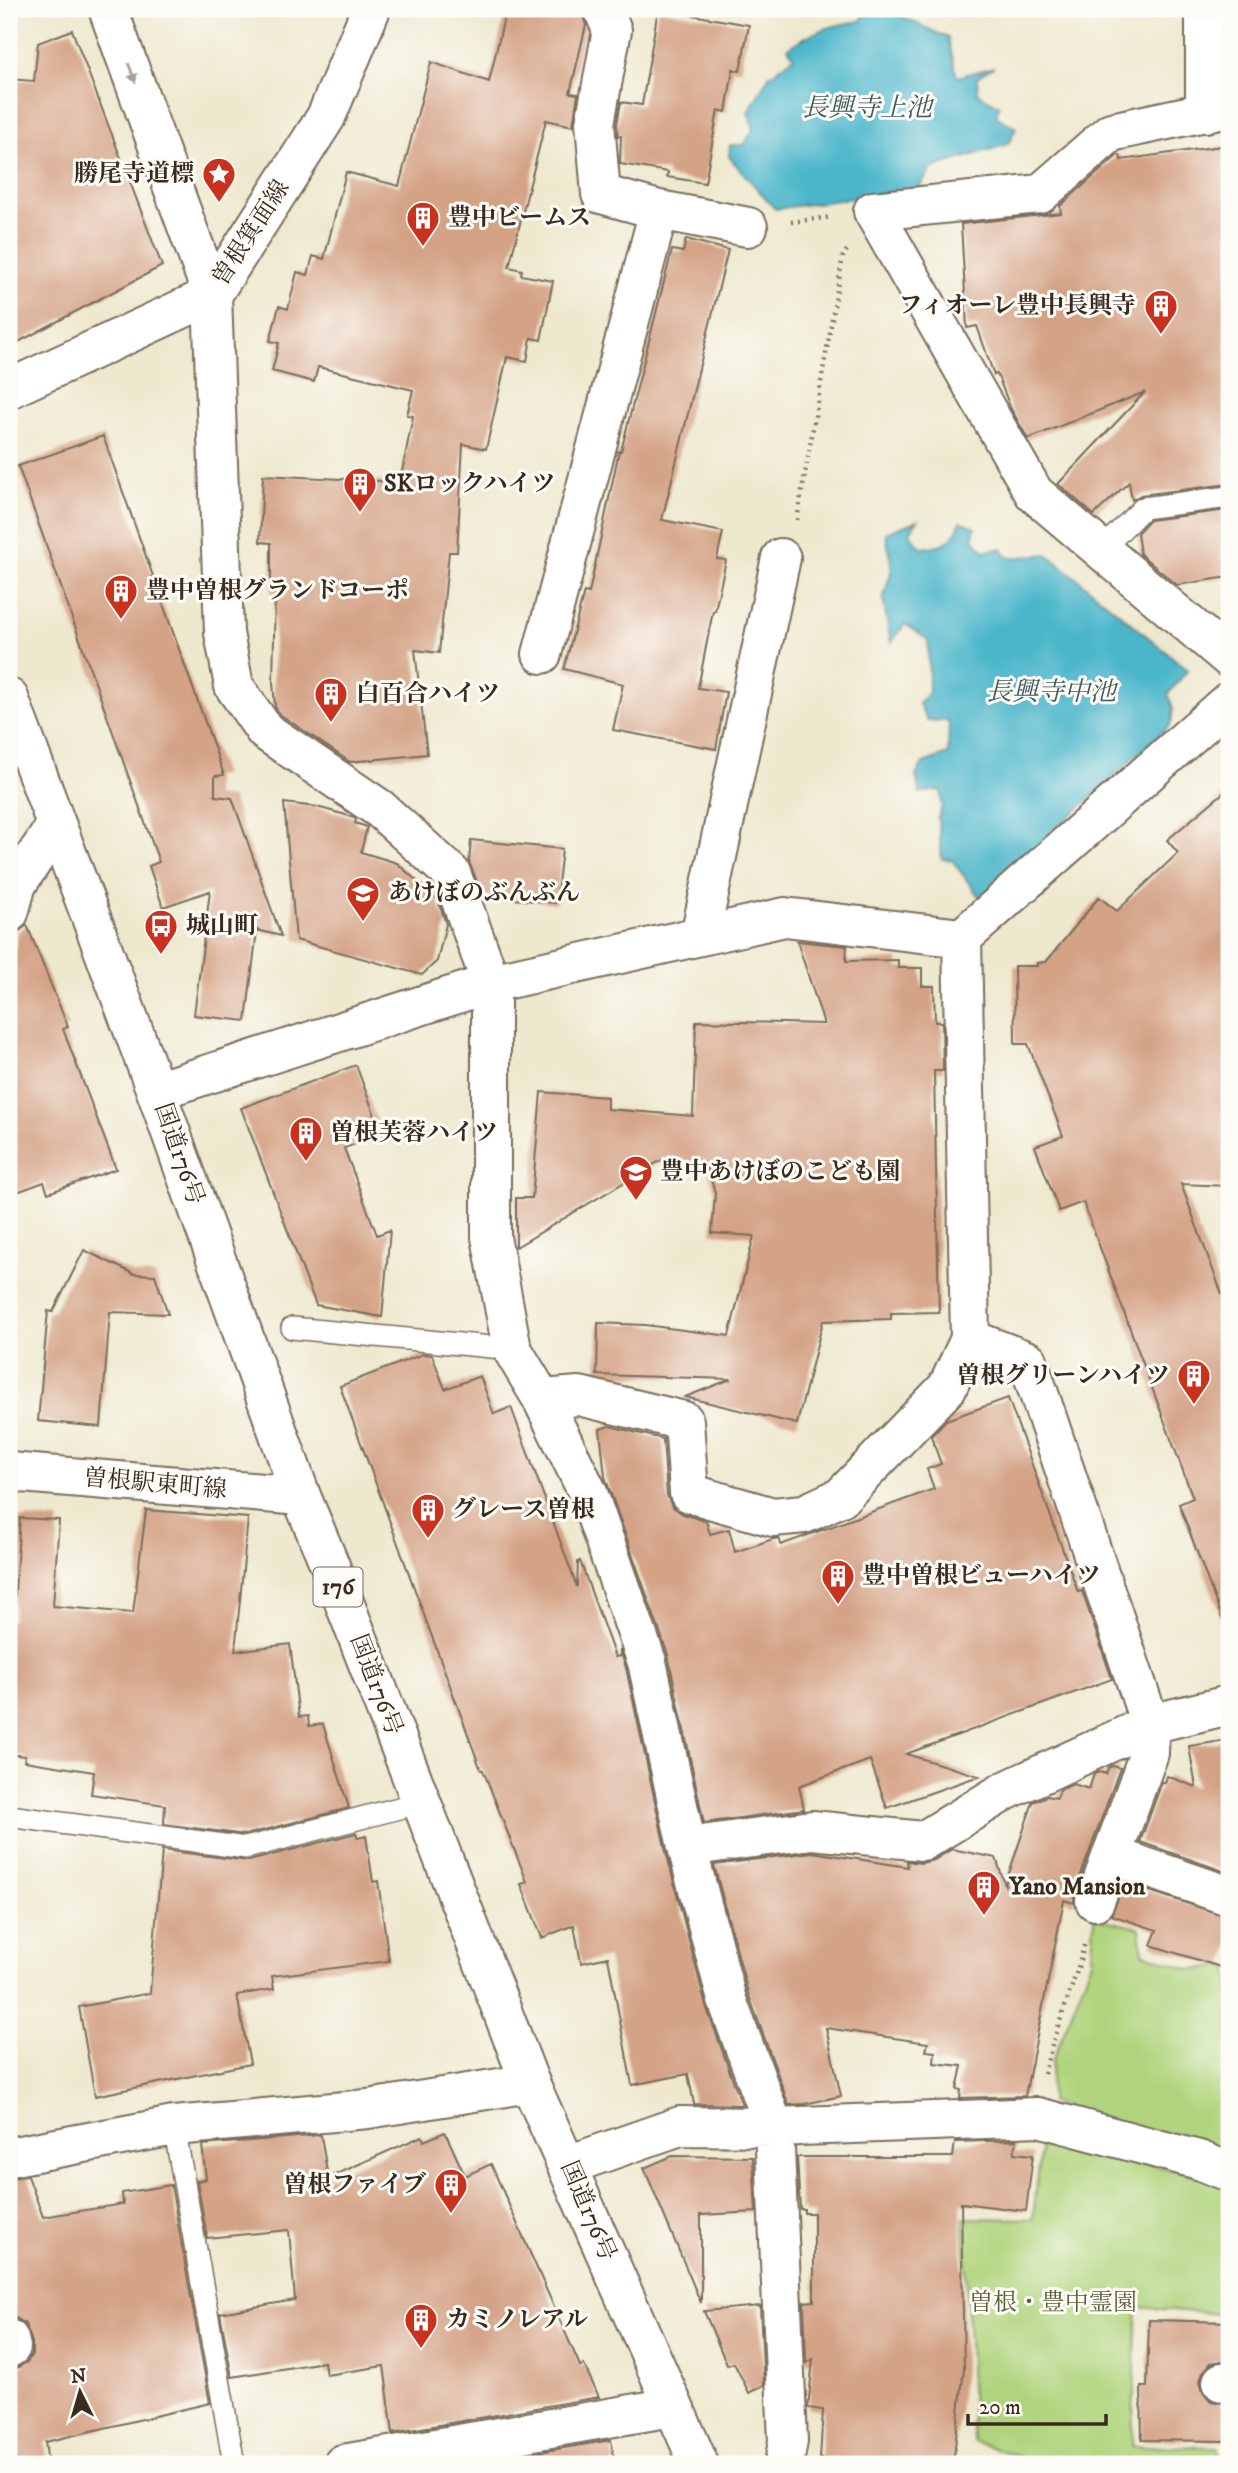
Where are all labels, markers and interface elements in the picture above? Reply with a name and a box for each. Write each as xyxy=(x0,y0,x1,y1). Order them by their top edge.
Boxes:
one-way arrow xyxy=(126,62,137,83)
water label: 長興寺上池 xyxy=(802,92,935,125)
place icon: 勝尾寺道標 xyxy=(200,155,238,204)
place label: 勝尾寺道標 xyxy=(74,159,194,189)
street label: 曽根箕面線 xyxy=(206,175,296,291)
building icon: 豊中ビームス xyxy=(404,199,442,248)
place label: 豊中ビームス xyxy=(448,203,591,233)
building icon: フィオーレ豊中長興寺 xyxy=(1142,287,1180,336)
place label: フィオーレ豊中長興寺 xyxy=(898,291,1136,321)
building icon: SKロックハイツ xyxy=(341,465,379,514)
place label: SKロックハイツ xyxy=(384,469,556,499)
building icon: 豊中曽根グランドコーポ xyxy=(102,572,140,621)
place label: 豊中曽根グランドコーポ xyxy=(146,576,409,606)
building icon: 白百合ハイツ xyxy=(312,675,350,724)
water label: 長興寺中池 xyxy=(986,676,1119,709)
place label: 白百合ハイツ xyxy=(356,679,500,709)
school or university icon: あけぼのぶんぶん xyxy=(344,874,382,923)
place label: あけぼのぶんぶん xyxy=(388,878,580,908)
bus stop icon: 城山町 xyxy=(142,907,180,956)
place label: 城山町 xyxy=(186,911,258,941)
street label: 国道176号 xyxy=(148,1099,210,1209)
building icon: 曽根芙蓉ハイツ xyxy=(287,1114,325,1163)
place label: 曽根芙蓉ハイツ xyxy=(330,1118,498,1148)
school or university icon: 豊中あけぼのこども園 xyxy=(617,1153,655,1202)
place label: 豊中あけぼのこども園 xyxy=(660,1157,900,1187)
building icon: 曽根グリーンハイツ xyxy=(1175,1357,1213,1406)
place label: 曽根グリーンハイツ xyxy=(956,1361,1170,1391)
street label: 曽根駅東町線 xyxy=(82,1463,228,1505)
building icon: グレース曽根 xyxy=(409,1491,447,1540)
place label: グレース曽根 xyxy=(452,1495,595,1525)
building icon: 豊中曽根ビューハイツ xyxy=(819,1557,857,1606)
place label: 豊中曽根ビューハイツ xyxy=(862,1561,1101,1591)
road number: 176 xyxy=(314,1568,362,1606)
street label: 国道176号 xyxy=(343,1630,409,1740)
building icon: Yano Mansion xyxy=(965,1868,1003,1917)
place label: Yano Mansion xyxy=(1008,1872,1146,1902)
street label: 国道176号 xyxy=(554,2156,622,2266)
building icon: 曽根ファイブ xyxy=(432,2166,470,2215)
place label: 曽根ファイブ xyxy=(283,2170,426,2200)
park label: 曽根・豊中霊園 xyxy=(969,2288,1137,2318)
building icon: カミノレアル xyxy=(402,2301,440,2350)
place label: カミノレアル xyxy=(446,2305,588,2335)
north arrow xyxy=(46,2358,116,2428)
text: N xyxy=(70,2364,88,2389)
scale bar xyxy=(968,2382,1107,2426)
text: 20 m xyxy=(979,2395,1021,2421)

